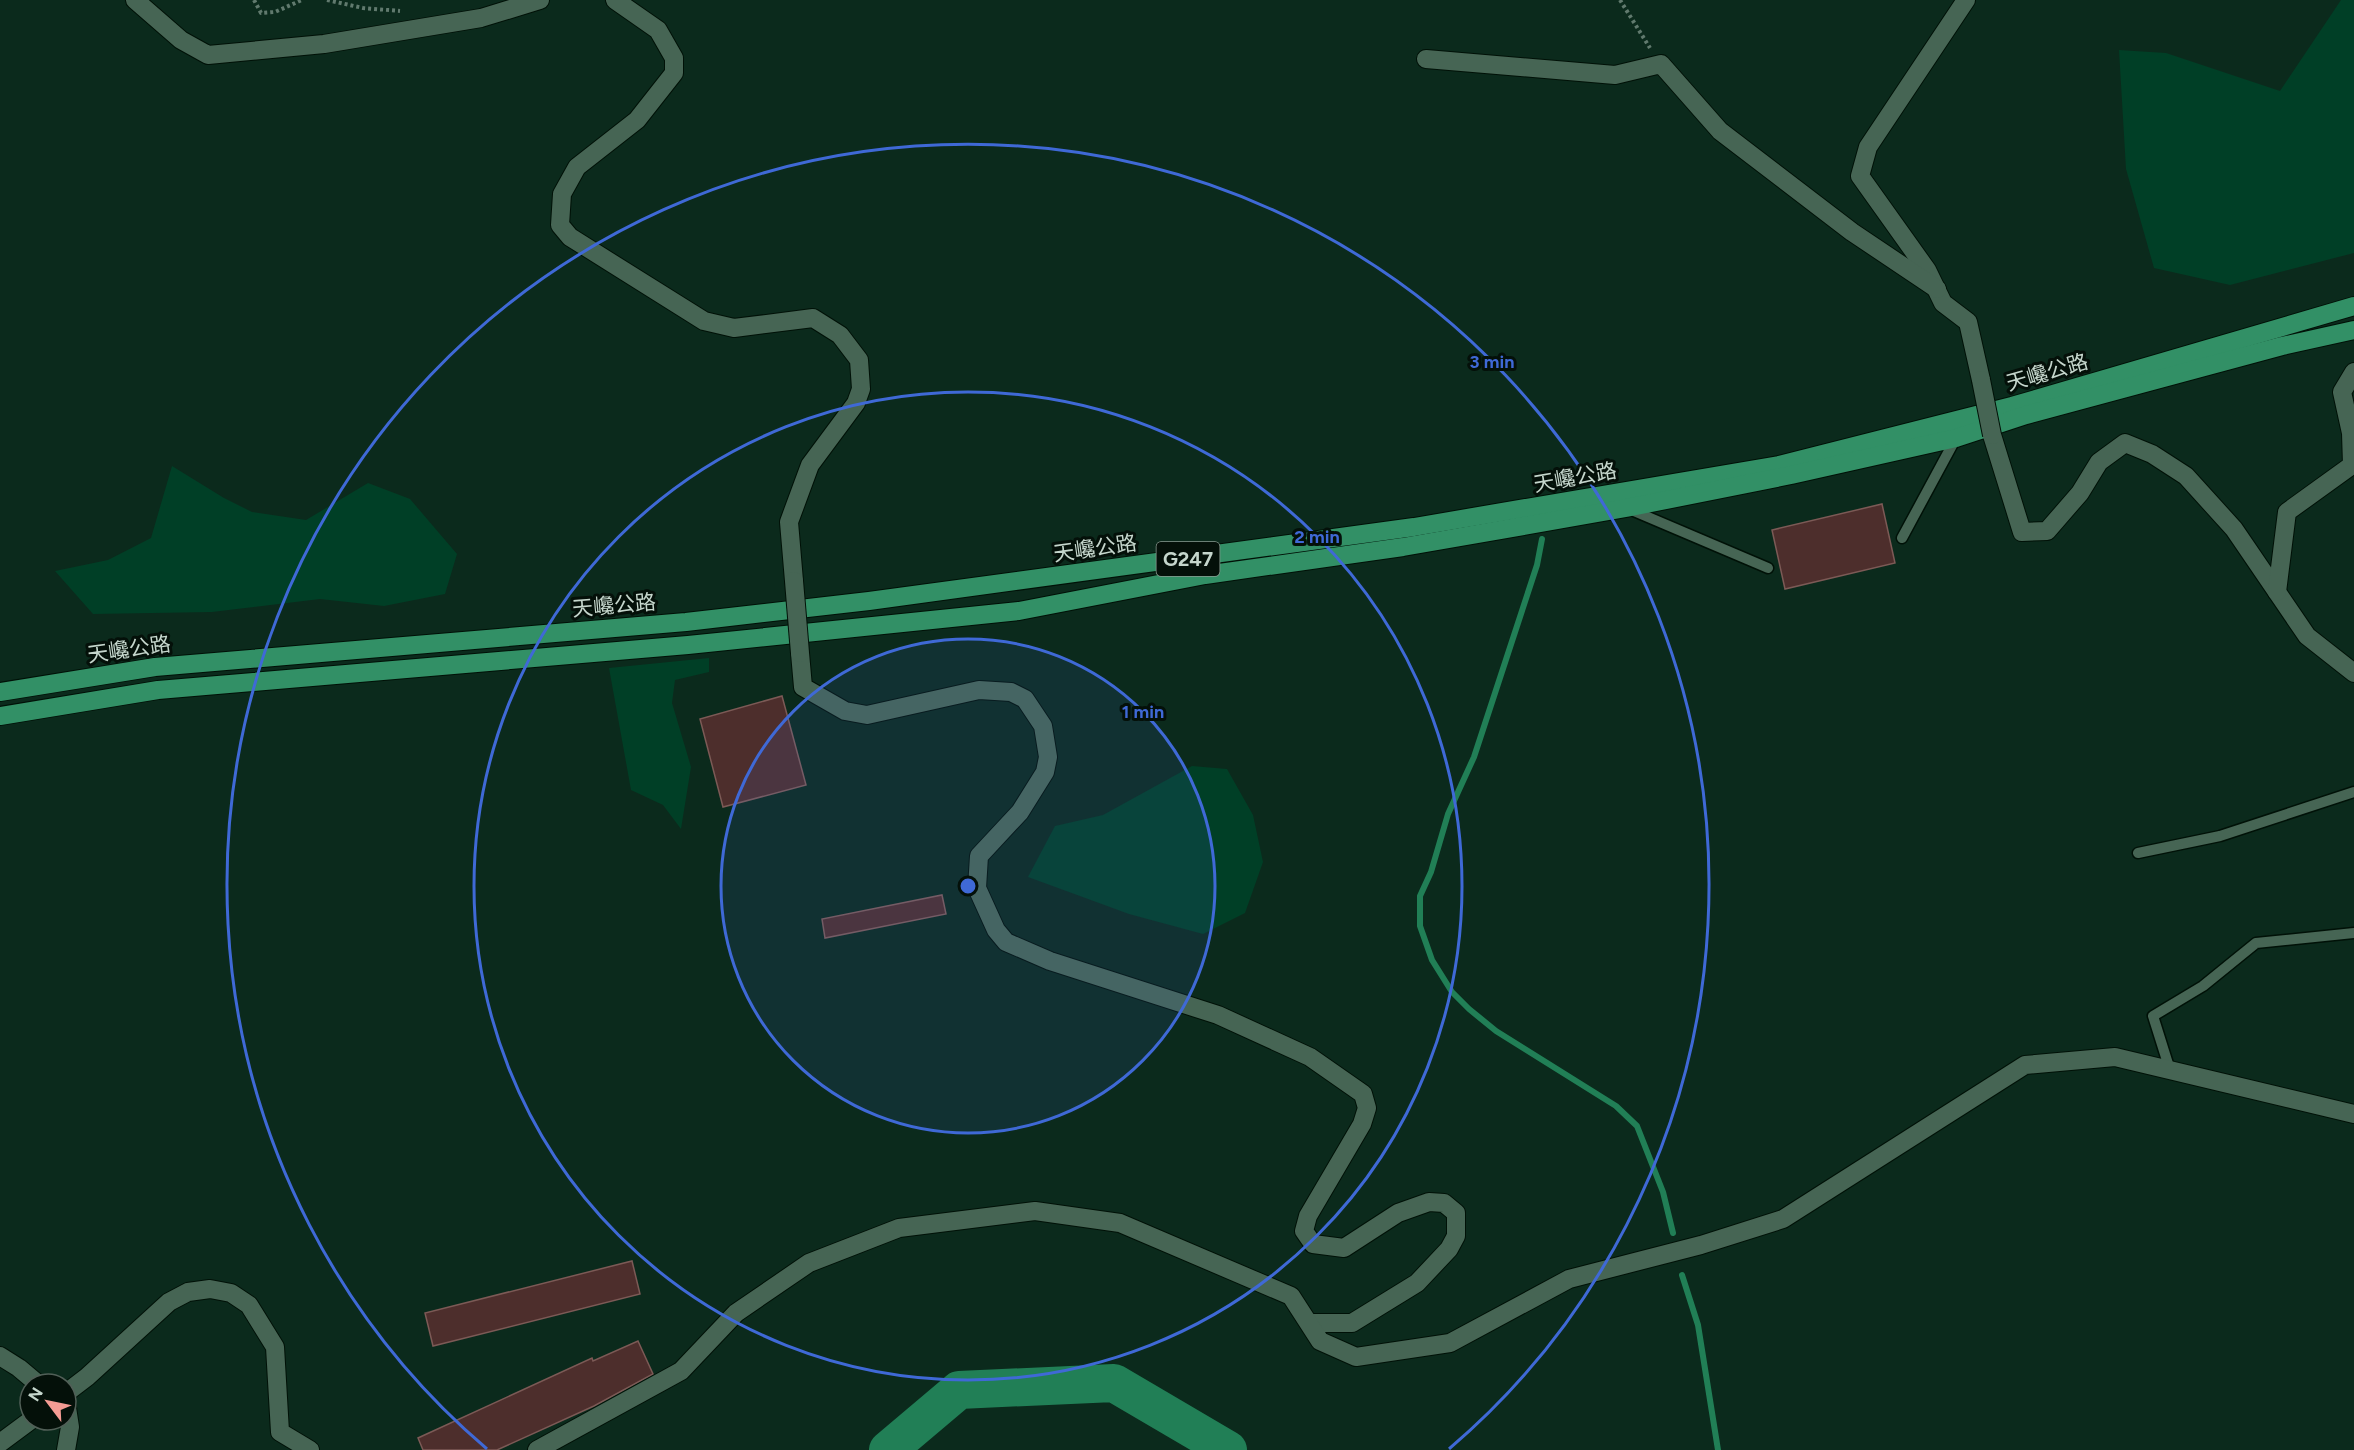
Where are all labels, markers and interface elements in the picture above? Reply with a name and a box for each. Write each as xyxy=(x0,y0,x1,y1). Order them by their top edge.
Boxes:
street label: 天巉公路 xyxy=(2003,348,2091,396)
text: 3 min xyxy=(1470,351,1514,373)
street label: 天巉公路 xyxy=(1531,457,1619,497)
text: 2 min xyxy=(1294,526,1340,548)
street label: 天巉公路 xyxy=(1052,530,1138,566)
road number: G247 xyxy=(1156,542,1220,576)
street label: 天巉公路 xyxy=(571,589,657,621)
street label: 天巉公路 xyxy=(86,631,172,667)
text: 1 min xyxy=(1122,701,1164,723)
centre of rings xyxy=(958,876,978,896)
north arrow xyxy=(18,1372,78,1432)
text: N xyxy=(24,1384,47,1405)

